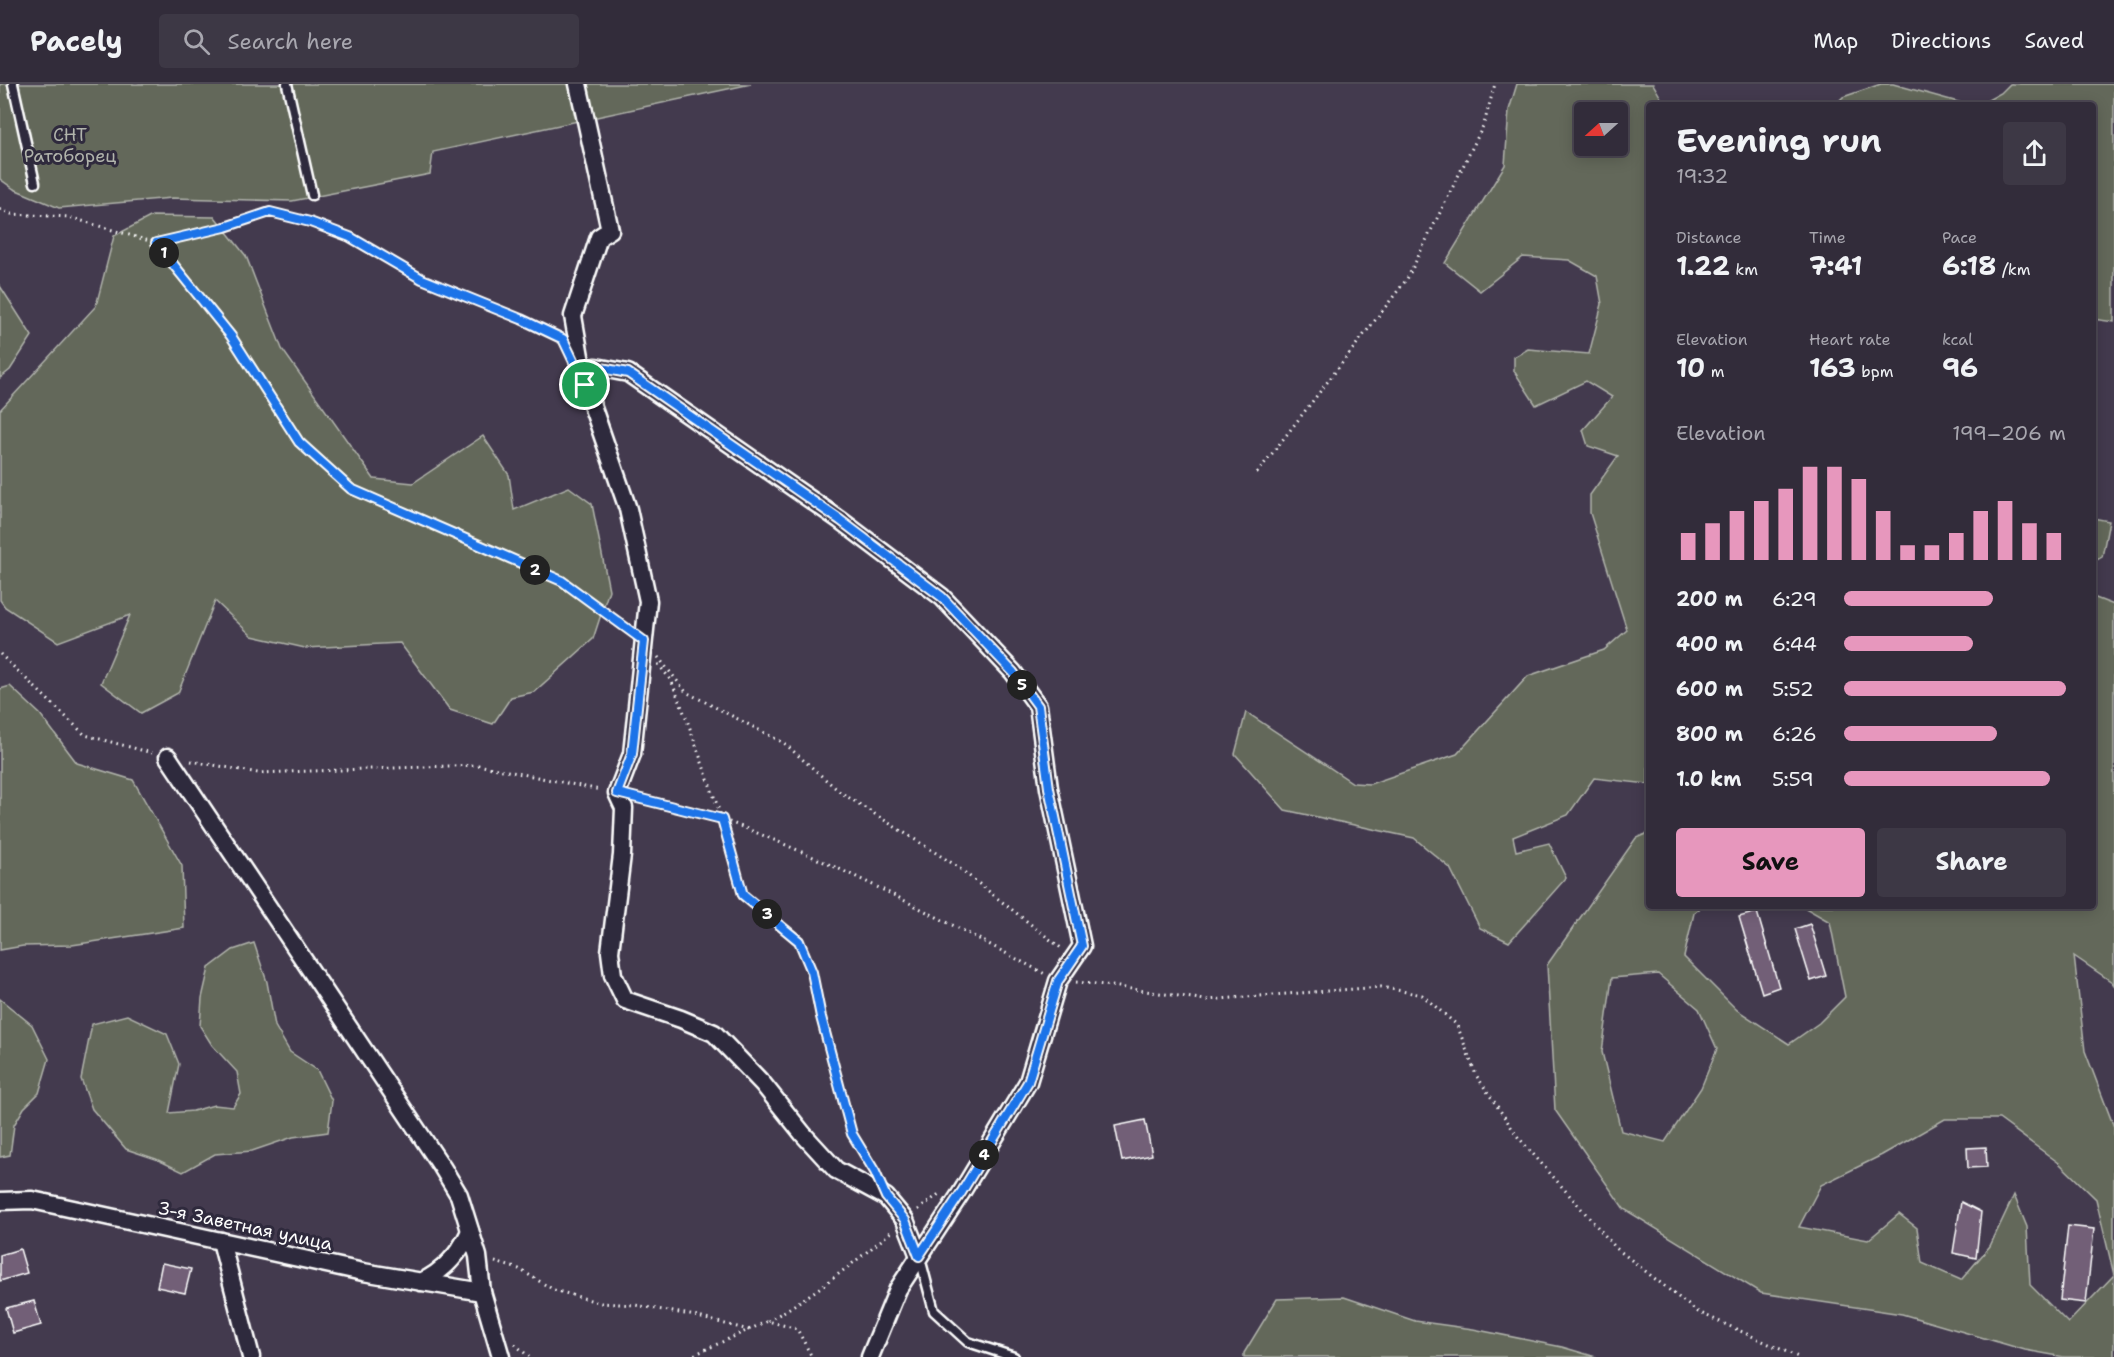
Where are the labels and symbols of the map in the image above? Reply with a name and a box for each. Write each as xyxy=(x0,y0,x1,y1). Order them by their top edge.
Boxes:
north arrow xyxy=(1574,102,1628,156)
park label: СНТ Ратоборец xyxy=(24,123,116,168)
pin: 1 xyxy=(149,238,179,268)
pin xyxy=(559,359,610,410)
pin: 2 xyxy=(520,555,550,585)
pin: 5 xyxy=(1007,670,1037,700)
pin: 3 xyxy=(752,899,782,929)
pin: 4 xyxy=(969,1140,999,1170)
street label: 3-я Заветная улица xyxy=(155,1196,335,1256)

